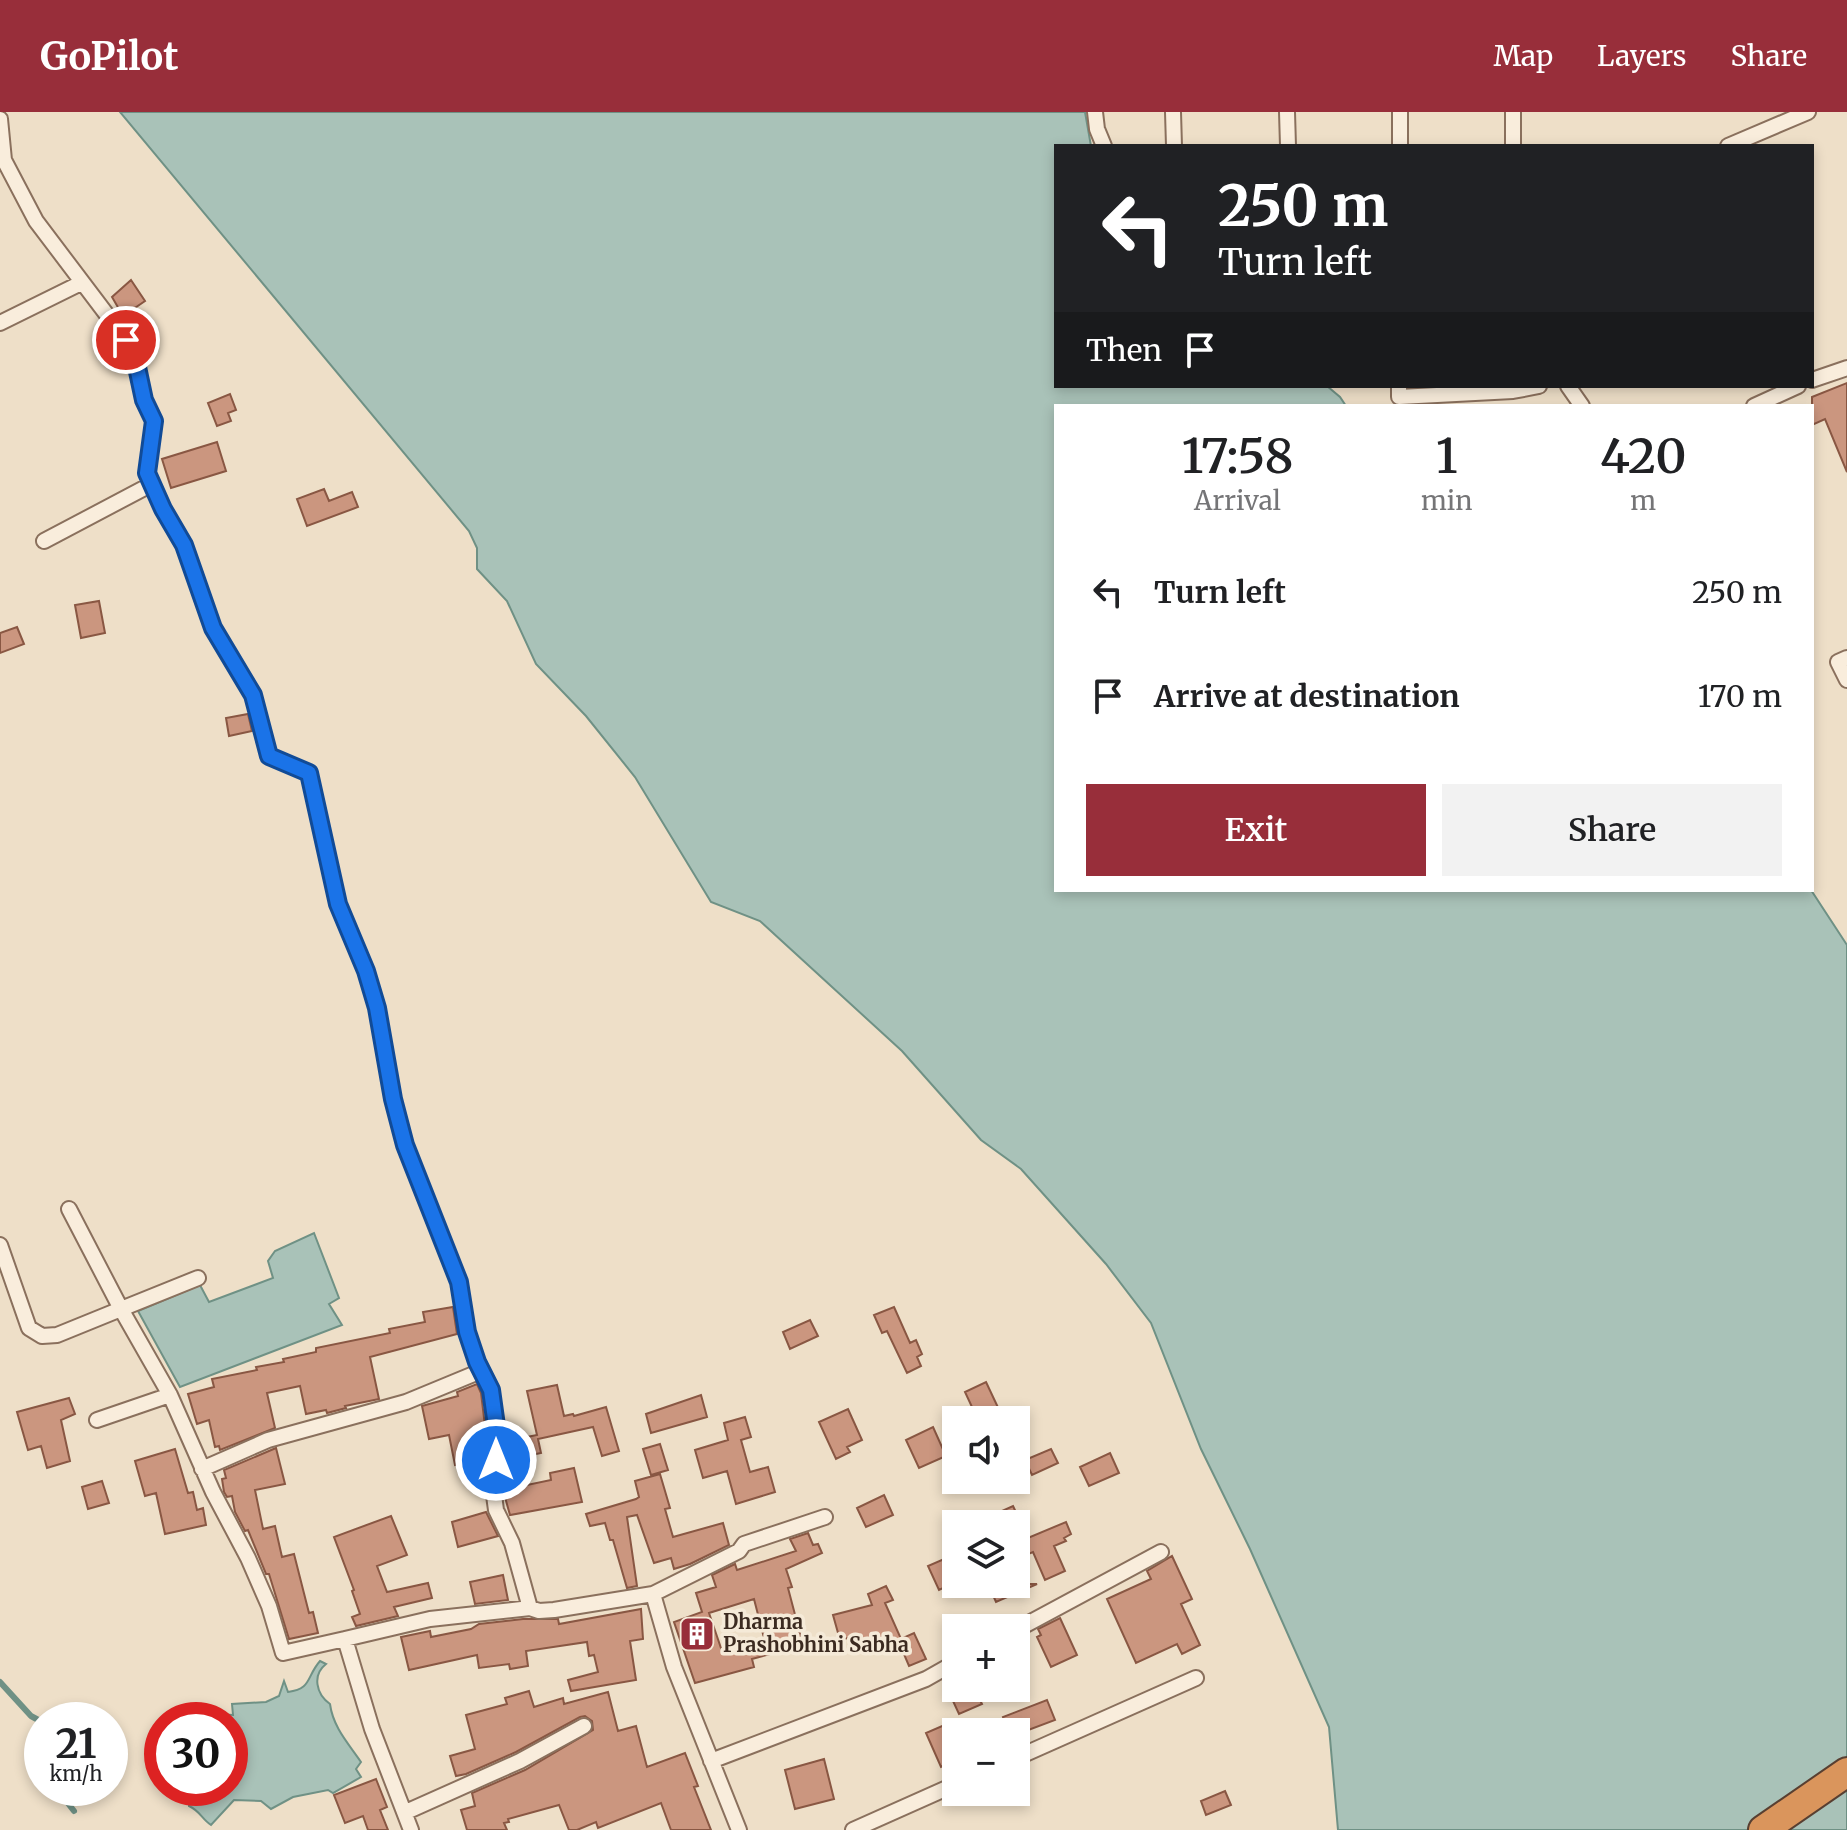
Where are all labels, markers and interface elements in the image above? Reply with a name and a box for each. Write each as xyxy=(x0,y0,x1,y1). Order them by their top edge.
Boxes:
text: GoPilot xyxy=(40,33,179,80)
text: Map xyxy=(1493,38,1553,74)
text: Layers xyxy=(1597,38,1686,74)
text: Share xyxy=(1730,38,1807,74)
text: 250 m xyxy=(1218,171,1388,241)
icon: left xyxy=(1086,176,1190,280)
text: Turn left xyxy=(1218,240,1372,285)
pin xyxy=(92,306,160,374)
icon: arrive xyxy=(104,318,148,362)
icon: arrive xyxy=(1178,328,1222,372)
text: Then xyxy=(1086,331,1162,369)
text: 17:58 xyxy=(1182,426,1293,486)
text: 1 xyxy=(1436,426,1458,486)
text: 420 xyxy=(1600,426,1686,486)
text: Arrival xyxy=(1194,484,1281,517)
text: min xyxy=(1421,484,1472,517)
text: m xyxy=(1630,484,1656,517)
icon: left xyxy=(1086,570,1130,614)
text: Turn left xyxy=(1154,573,1286,611)
text: 250 m xyxy=(1692,573,1782,611)
icon: arrive xyxy=(1086,674,1130,718)
text: Arrive at destination xyxy=(1154,677,1460,715)
text: 170 m xyxy=(1698,677,1782,715)
button: Exit xyxy=(1086,784,1426,876)
button: Share xyxy=(1442,784,1782,876)
map controls xyxy=(942,1406,1030,1806)
button: sound xyxy=(942,1406,1030,1494)
position arrow xyxy=(454,1418,538,1502)
button: layers xyxy=(942,1510,1030,1598)
place label: Dharma Prashobhini Sabha xyxy=(723,1609,909,1657)
button: + xyxy=(942,1614,1030,1702)
building icon: Dharma Prashobhini Sabha xyxy=(678,1615,716,1653)
speed limit sign: 30 xyxy=(144,1702,248,1806)
button: − xyxy=(942,1718,1030,1806)
text: 21 xyxy=(56,1719,96,1769)
text: km/h xyxy=(50,1761,102,1786)

